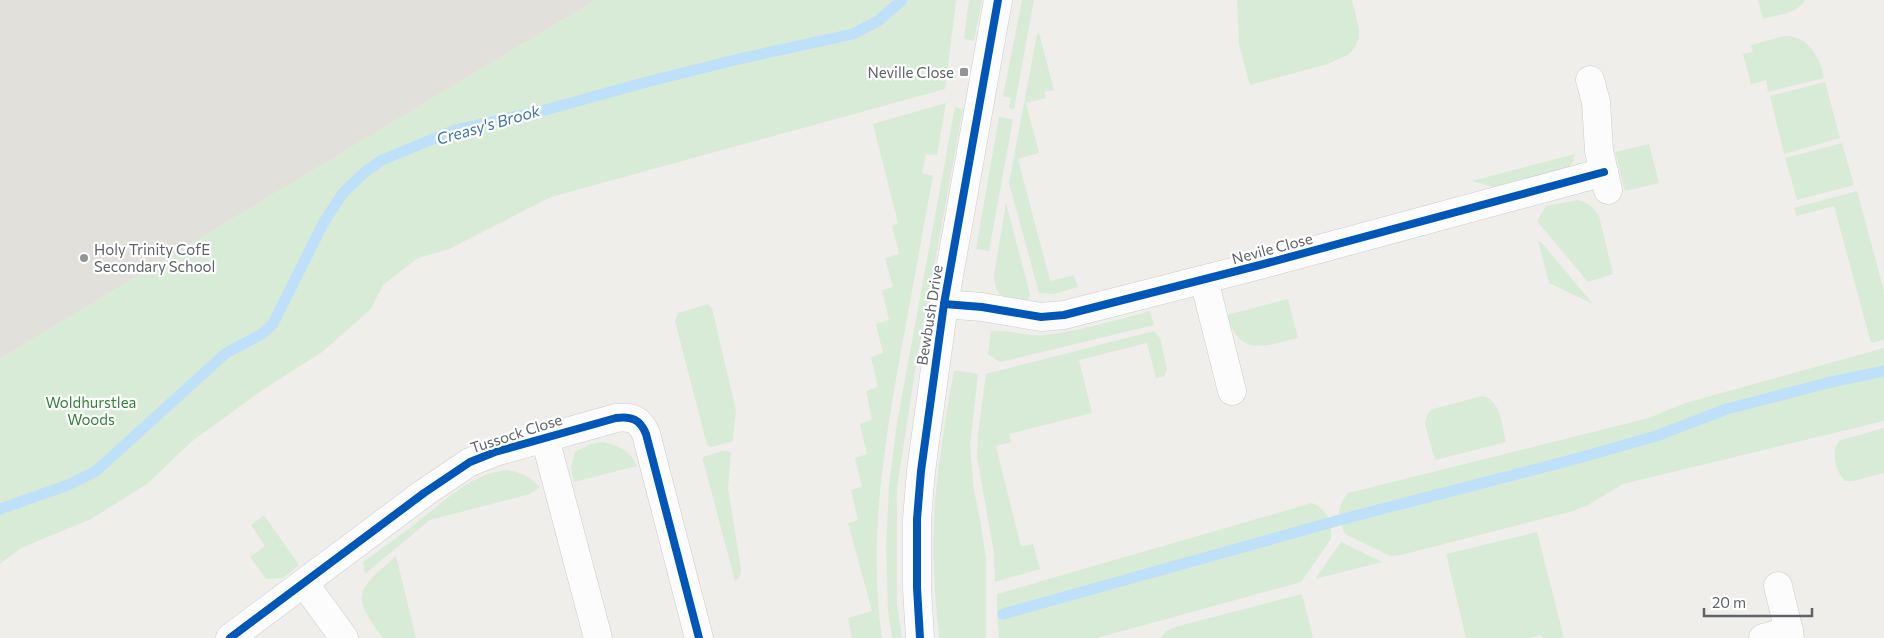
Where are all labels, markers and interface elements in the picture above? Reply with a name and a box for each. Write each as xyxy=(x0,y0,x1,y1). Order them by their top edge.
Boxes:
place label: Neville Close xyxy=(867,63,954,81)
marker: Neville Close xyxy=(958,66,970,78)
water label: Creasy's Brook xyxy=(434,100,542,148)
street label: Nevile Close xyxy=(1230,229,1314,267)
place label: Holy Trinity CofE Secondary School xyxy=(94,240,215,275)
marker: Holy Trinity CofE Secondary School xyxy=(78,252,90,264)
street label: Bewbush Drive xyxy=(912,264,946,366)
park label: Woldhurstlea Woods xyxy=(46,393,136,428)
street label: Tussock Close xyxy=(468,410,564,456)
scale bar xyxy=(1704,586,1812,618)
text: 20 m xyxy=(1712,593,1746,611)

